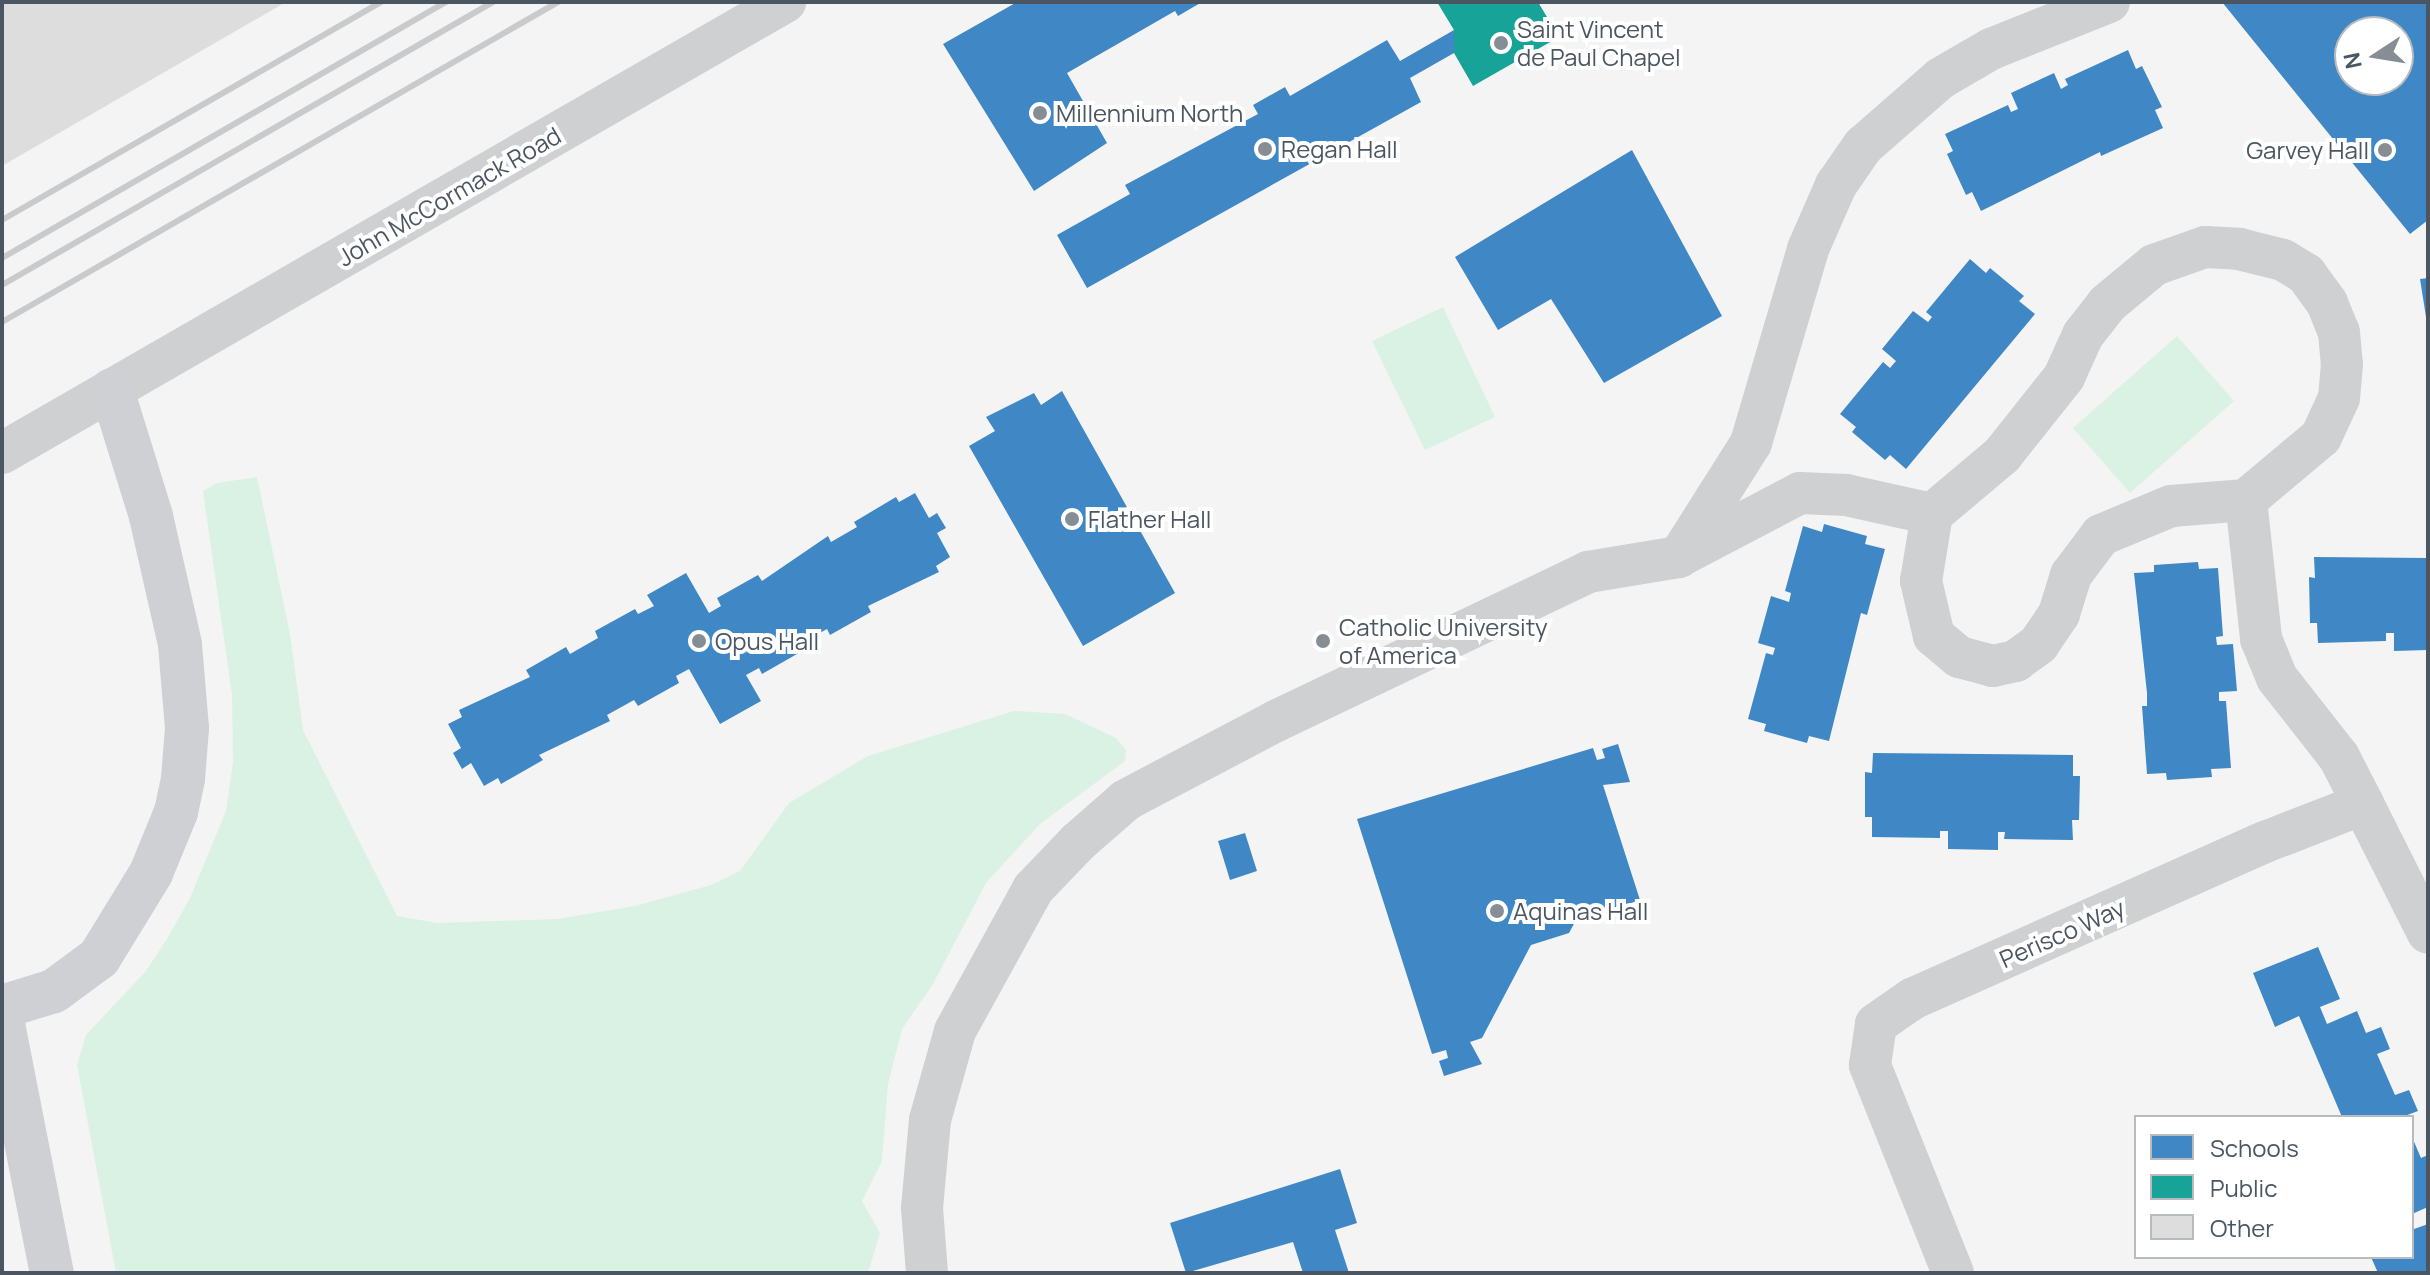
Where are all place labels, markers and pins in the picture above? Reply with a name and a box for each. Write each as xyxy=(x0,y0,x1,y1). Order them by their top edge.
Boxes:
place label: Saint Vincent de Paul Chapel xyxy=(1517,15,1681,71)
marker: Saint Vincent de Paul Chapel xyxy=(1492,34,1510,52)
place label: Millennium North xyxy=(1056,99,1243,127)
marker: Millennium North xyxy=(1031,104,1049,122)
place label: Regan Hall xyxy=(1281,135,1398,163)
place label: Garvey Hall xyxy=(2246,136,2369,164)
marker: Regan Hall xyxy=(1256,140,1274,158)
marker: Garvey Hall xyxy=(2376,141,2394,159)
place label: Flather Hall xyxy=(1088,505,1211,533)
marker: Flather Hall xyxy=(1063,510,1081,528)
place label: Catholic University of America xyxy=(1339,613,1548,669)
place label: Opus Hall xyxy=(715,627,819,655)
marker: Opus Hall xyxy=(690,632,708,650)
marker: Catholic University of America xyxy=(1314,632,1332,650)
place label: Aquinas Hall xyxy=(1513,897,1648,925)
marker: Aquinas Hall xyxy=(1488,902,1506,920)

